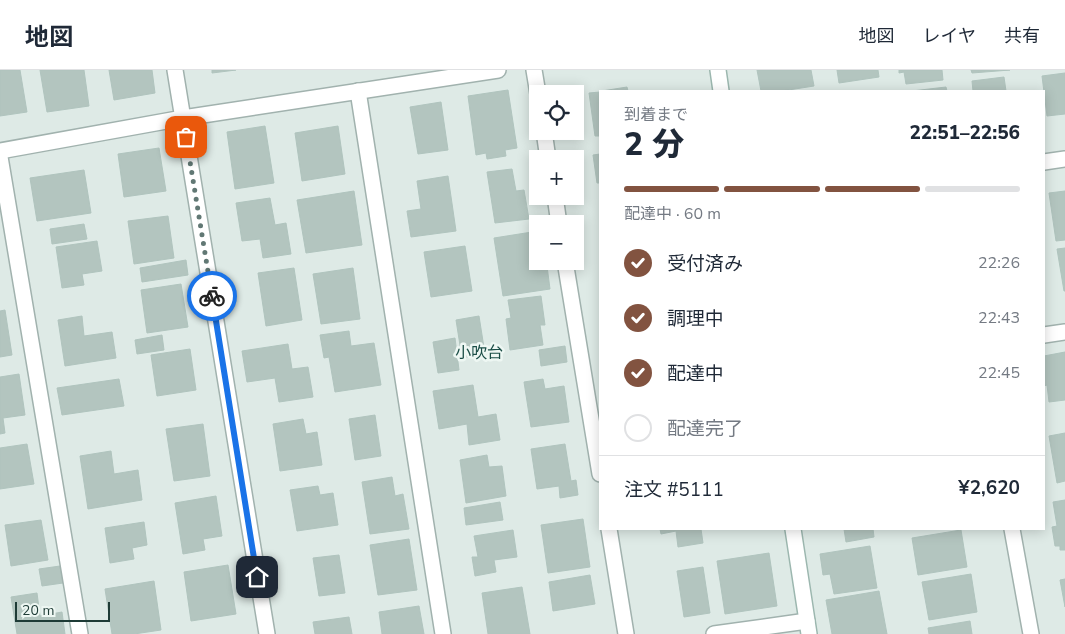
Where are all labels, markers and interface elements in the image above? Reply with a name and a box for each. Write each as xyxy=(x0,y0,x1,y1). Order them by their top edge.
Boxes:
text: 地図 xyxy=(25,21,73,53)
text: 地図 xyxy=(859,24,895,48)
text: レイヤ xyxy=(923,24,976,48)
text: 共有 xyxy=(1004,24,1040,48)
map controls xyxy=(529,85,584,270)
button: locate xyxy=(529,85,584,140)
text: 到着まで xyxy=(624,104,688,126)
pin xyxy=(165,116,207,158)
text: 22:51–22:56 xyxy=(909,120,1020,146)
icon: bag xyxy=(172,123,200,151)
text: 2 分 xyxy=(624,123,684,166)
button: + xyxy=(529,150,584,205)
text: 配達中 · 60 m xyxy=(624,203,721,225)
button: − xyxy=(529,215,584,270)
icon: check xyxy=(624,249,652,277)
text: 受付済み xyxy=(667,251,743,277)
text: 22:26 xyxy=(978,252,1020,274)
courier xyxy=(187,271,237,321)
icon: bike xyxy=(198,282,226,310)
icon: check xyxy=(624,304,652,332)
text: 調理中 xyxy=(667,306,724,332)
text: 22:43 xyxy=(978,307,1020,329)
district label: 小吹台 xyxy=(455,342,503,364)
icon: check xyxy=(624,359,652,387)
text: 配達中 xyxy=(667,361,724,387)
text: 22:45 xyxy=(978,362,1020,384)
text: 配達完了 xyxy=(667,416,743,442)
text: ¥2,620 xyxy=(958,475,1020,501)
text: 注文 #5111 xyxy=(624,477,724,503)
pin xyxy=(236,556,278,598)
icon: home xyxy=(243,563,271,591)
scale bar xyxy=(15,599,110,622)
text: 20 m xyxy=(22,601,54,620)

